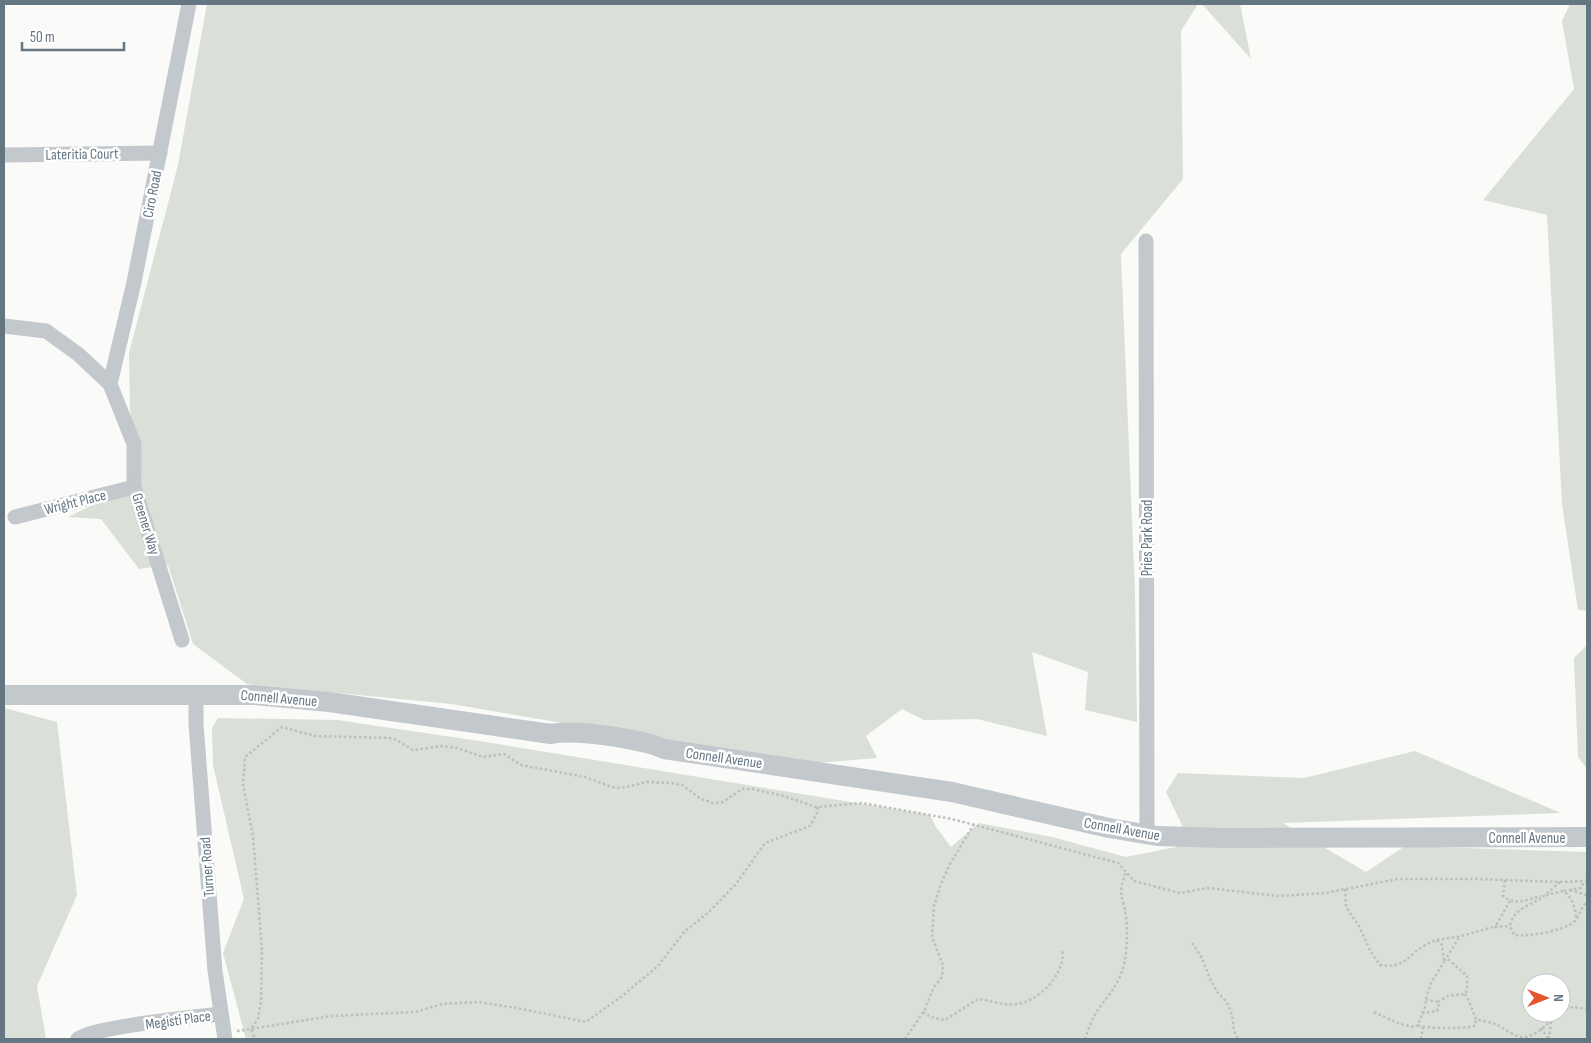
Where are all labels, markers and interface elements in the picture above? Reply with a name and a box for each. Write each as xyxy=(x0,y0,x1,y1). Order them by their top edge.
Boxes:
scale bar xyxy=(22,20,125,52)
text: 50 m xyxy=(30,28,55,47)
street label: Lateritia Court xyxy=(45,144,119,165)
street label: Ciro Road xyxy=(139,169,166,219)
street label: Wright Place xyxy=(42,486,108,519)
street label: Greener Way xyxy=(127,491,164,558)
street label: Pries Park Road xyxy=(1138,500,1157,576)
street label: Connell Avenue xyxy=(240,686,318,711)
street label: Connell Avenue xyxy=(685,744,763,773)
street label: Connell Avenue xyxy=(1082,813,1161,846)
street label: Connell Avenue xyxy=(1489,829,1565,848)
street label: Turner Road xyxy=(196,837,219,897)
north arrow xyxy=(1521,973,1571,1023)
text: N xyxy=(1550,994,1567,1002)
street label: Megisti Place xyxy=(144,1007,212,1034)

